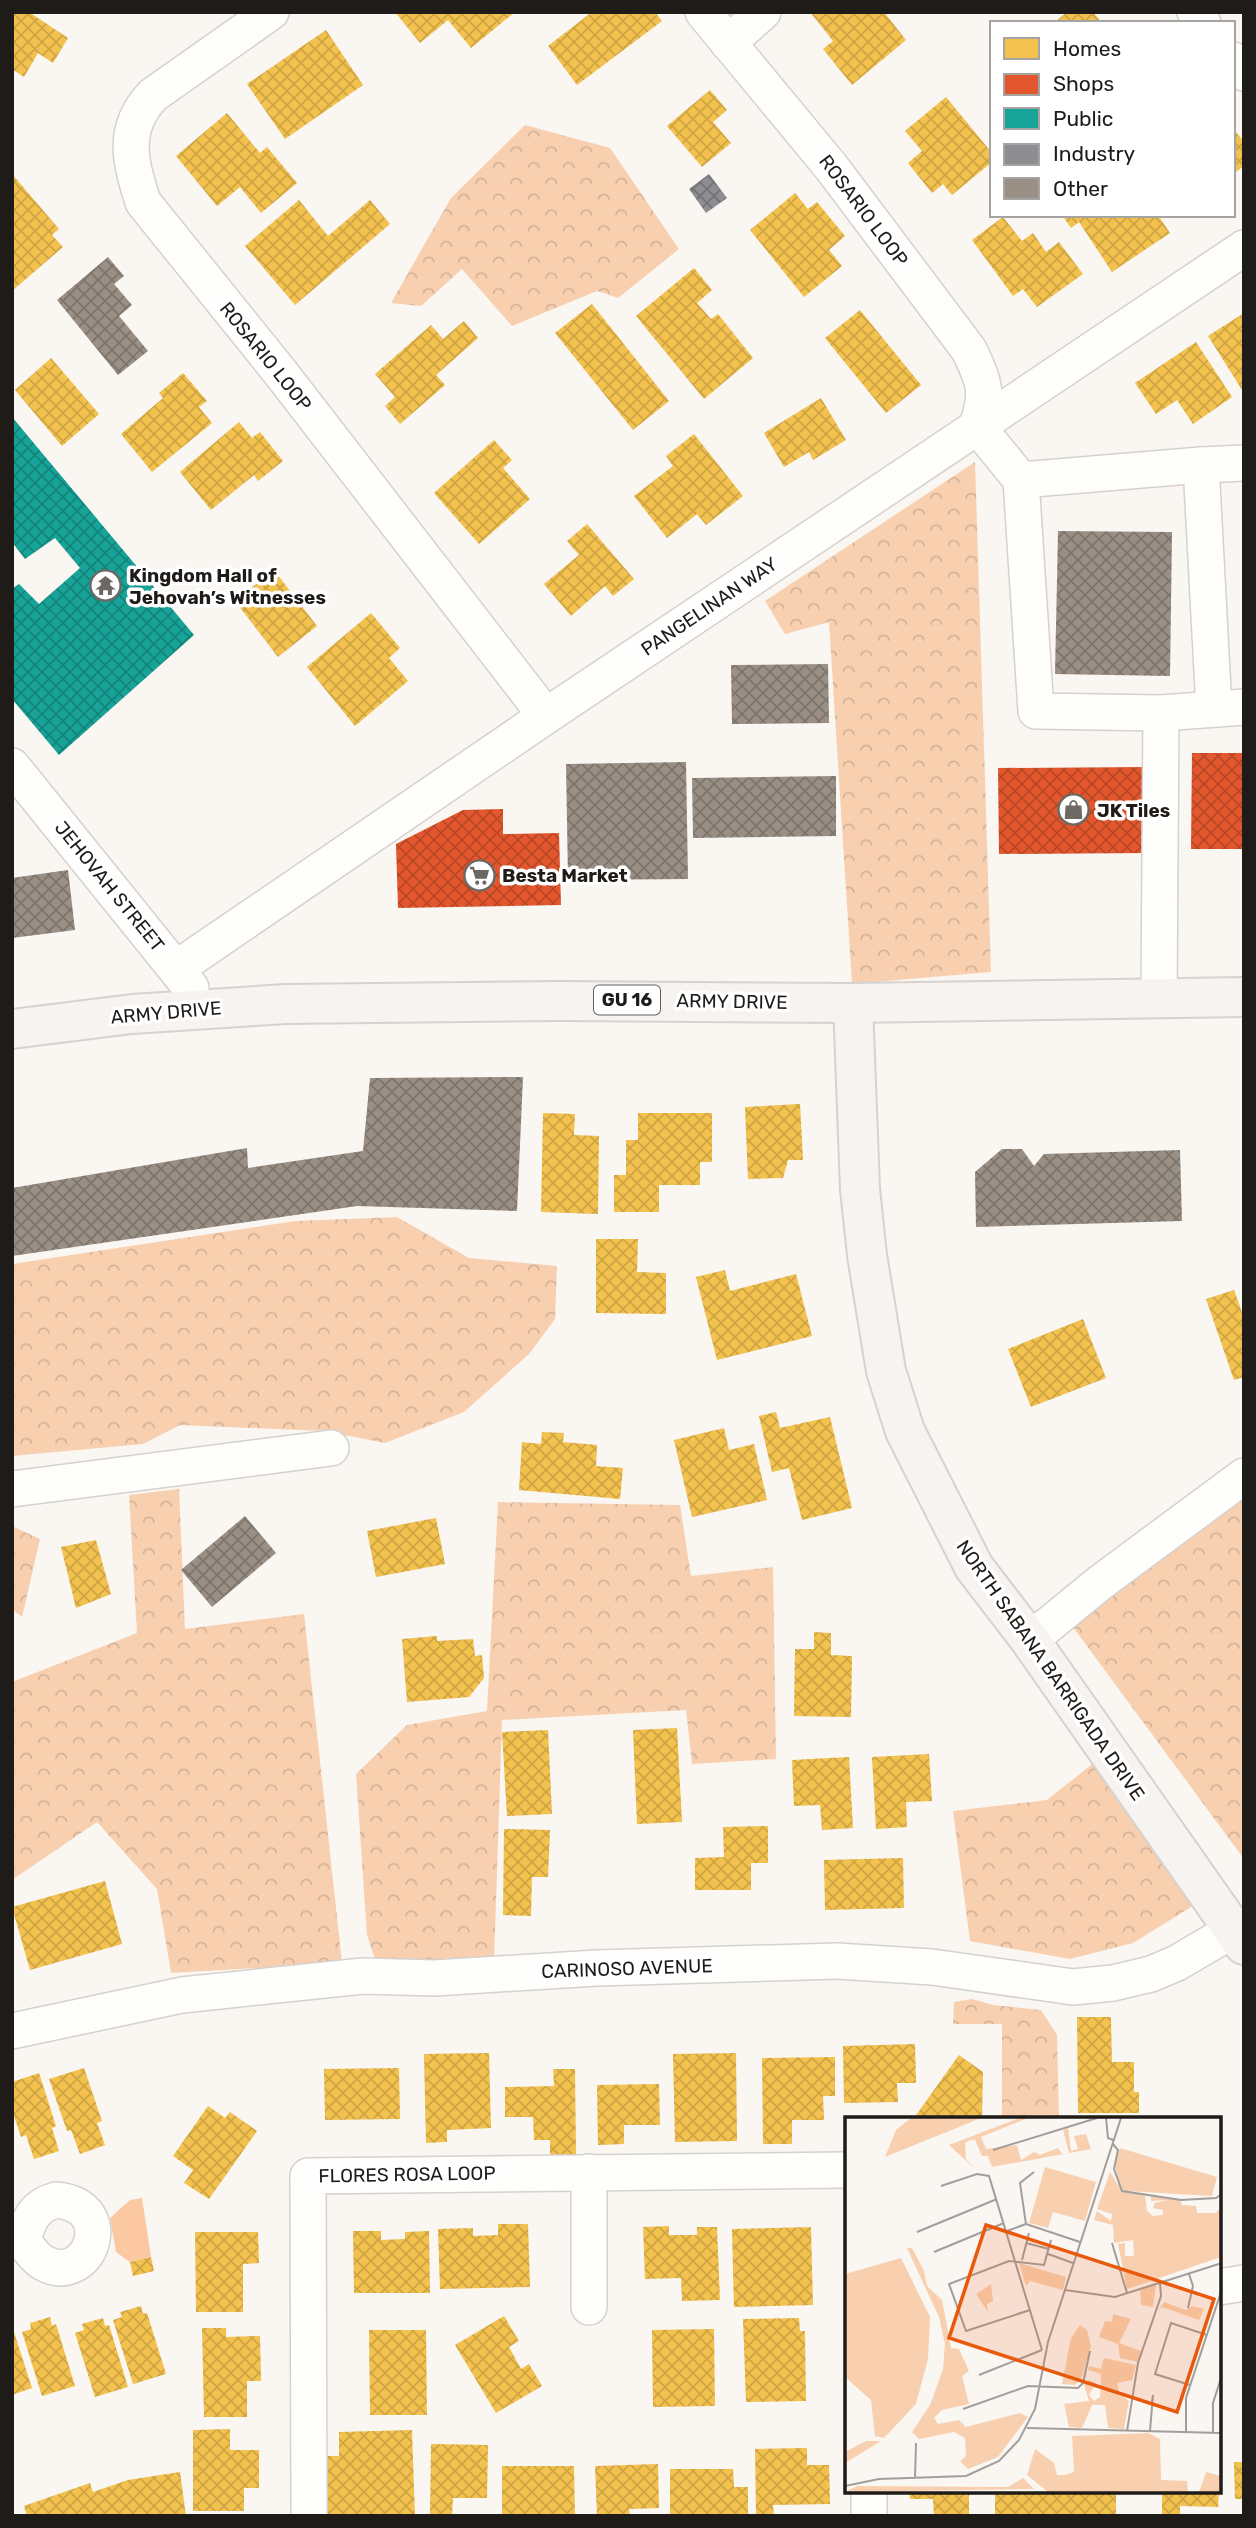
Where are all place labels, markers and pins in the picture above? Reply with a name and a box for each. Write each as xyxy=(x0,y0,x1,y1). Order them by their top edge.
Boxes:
place label: Kingdom Hall of Jehovah’s Witnesses xyxy=(129,564,326,609)
temple icon: Kingdom Hall of Jehovah’s Witnesses xyxy=(89,569,123,603)
shop icon: JK Tiles xyxy=(1057,793,1091,827)
place label: JK Tiles xyxy=(1097,799,1170,822)
supermarket icon: Besta Market xyxy=(462,858,496,892)
place label: Besta Market xyxy=(502,864,628,887)

